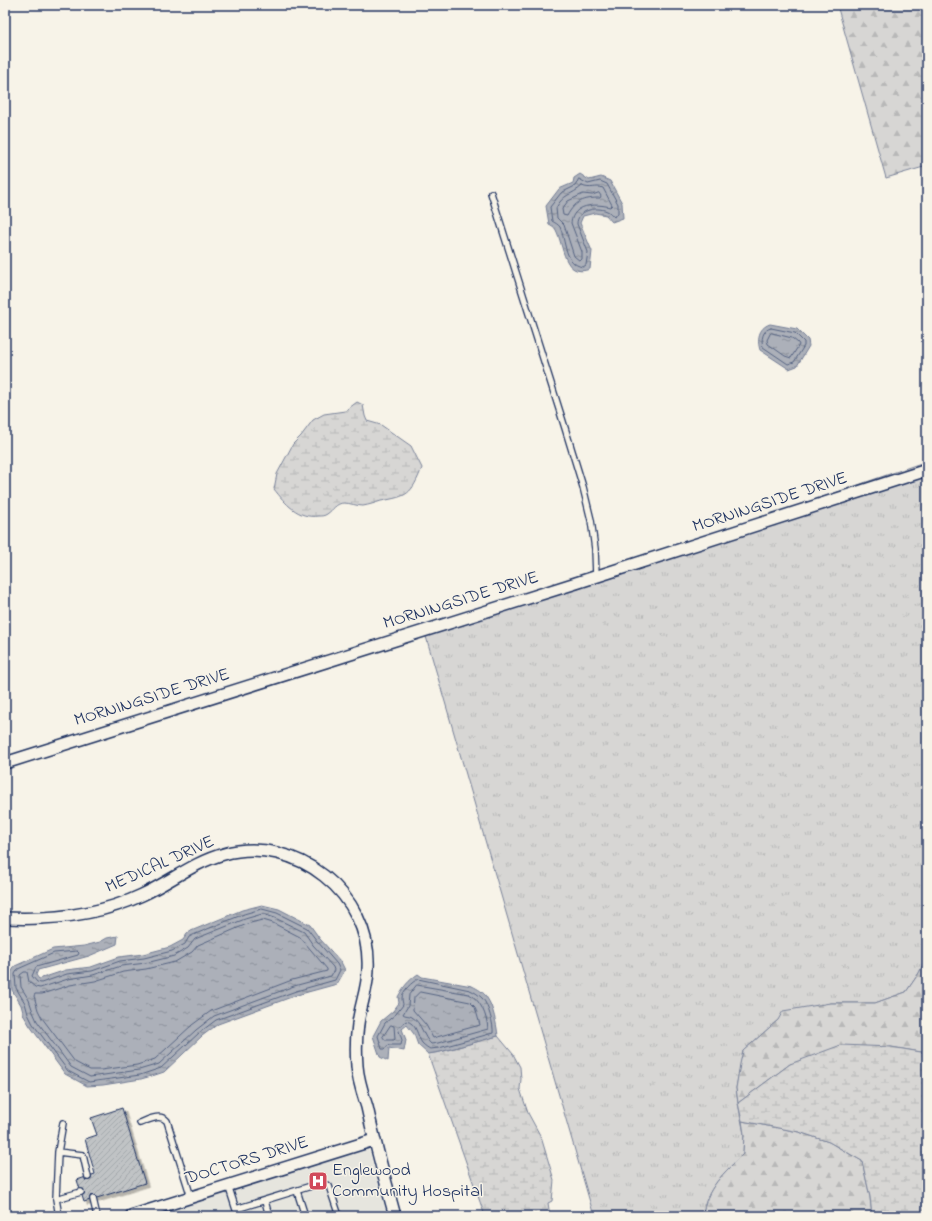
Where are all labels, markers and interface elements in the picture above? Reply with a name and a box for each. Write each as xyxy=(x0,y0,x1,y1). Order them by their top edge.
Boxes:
street label: MORNINGSIDE DRIVE xyxy=(689,466,851,540)
street label: MORNINGSIDE DRIVE xyxy=(380,565,542,637)
street label: MORNINGSIDE DRIVE xyxy=(71,662,233,734)
street label: MEDICAL DRIVE xyxy=(101,829,219,901)
street label: DOCTORS DRIVE xyxy=(181,1130,312,1192)
place label: Englewood Community Hospital xyxy=(332,1158,483,1205)
hospital icon: Englewood Community Hospital xyxy=(307,1170,329,1192)

